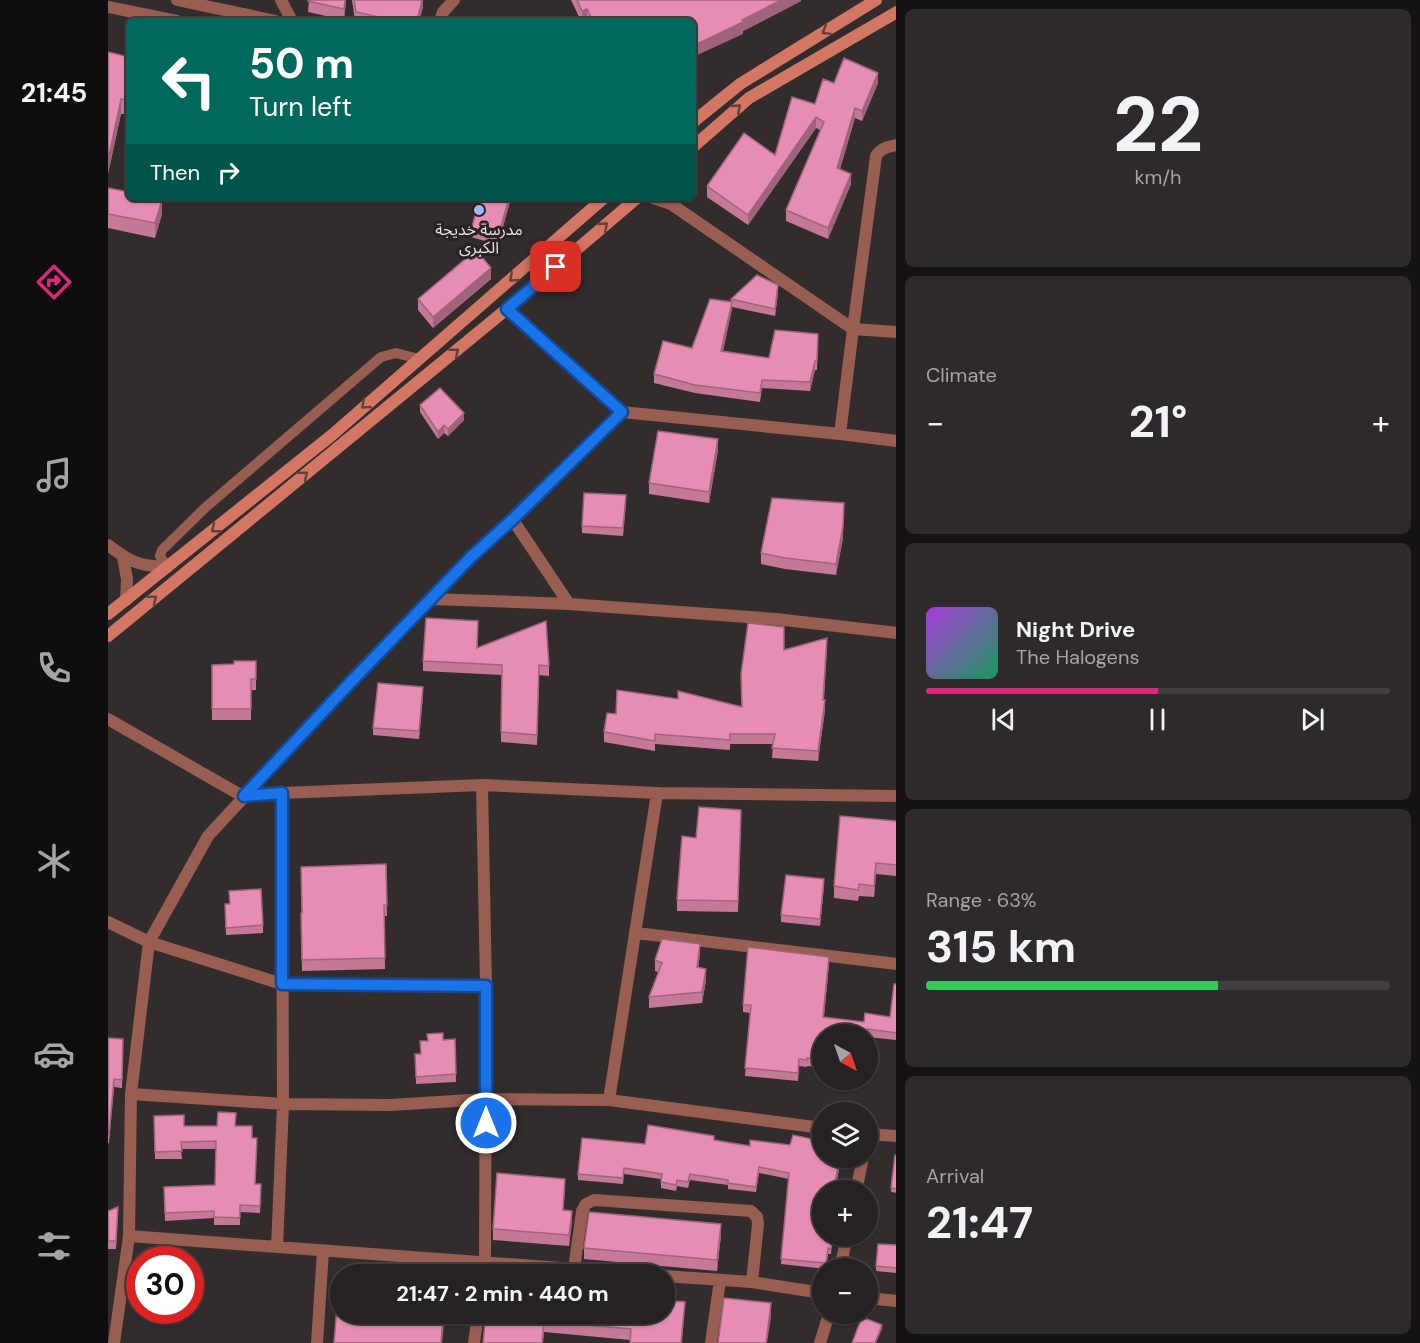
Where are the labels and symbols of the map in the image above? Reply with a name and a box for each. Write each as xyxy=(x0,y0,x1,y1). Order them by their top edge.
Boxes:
one-way arrow xyxy=(822,23,833,34)
one-way arrow xyxy=(730,104,741,115)
marker: مدرسة خديجة الكبرى xyxy=(472,203,486,217)
place label: مدرسة خديجة الكبرى xyxy=(435,219,523,258)
one-way arrow xyxy=(597,222,608,233)
pin xyxy=(530,241,581,292)
one-way arrow xyxy=(509,271,520,282)
one-way arrow xyxy=(448,348,459,359)
one-way arrow xyxy=(361,398,372,409)
one-way arrow xyxy=(297,472,308,483)
one-way arrow xyxy=(210,522,221,533)
one-way arrow xyxy=(146,595,157,606)
north arrow xyxy=(812,1024,878,1090)
position arrow xyxy=(454,1091,518,1155)
speed limit sign: 30 xyxy=(126,1246,204,1324)

